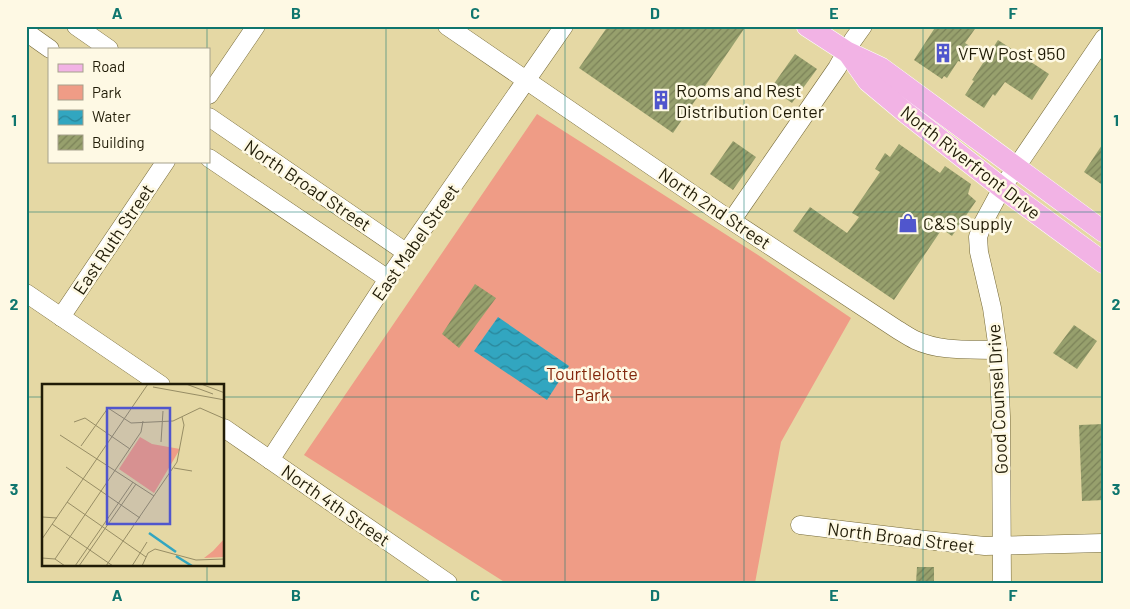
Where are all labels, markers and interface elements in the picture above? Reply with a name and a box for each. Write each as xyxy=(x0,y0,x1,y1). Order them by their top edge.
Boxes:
text: A xyxy=(112,3,123,22)
text: B xyxy=(291,3,301,22)
text: C xyxy=(470,3,480,22)
text: D xyxy=(650,3,660,22)
text: E xyxy=(829,3,839,22)
text: F xyxy=(1009,3,1018,22)
building icon: VFW Post 950 xyxy=(932,42,954,64)
place label: VFW Post 950 xyxy=(958,42,1066,64)
legend xyxy=(48,48,210,162)
text: Road xyxy=(92,57,125,75)
place label: Rooms and Rest Distribution Center xyxy=(676,79,825,122)
text: Park xyxy=(92,83,122,101)
building icon: Rooms and Rest Distribution Center xyxy=(650,89,672,111)
street label: North Riverfront Drive xyxy=(897,101,1045,223)
text: Water xyxy=(92,107,131,125)
text: 1 xyxy=(11,110,17,129)
text: 1 xyxy=(1113,110,1119,129)
text: Building xyxy=(92,133,145,151)
street label: North Broad Street xyxy=(241,135,375,235)
street label: North 2nd Street xyxy=(655,162,775,254)
street label: East Ruth Street xyxy=(68,180,158,298)
street label: East Mabel Street xyxy=(367,180,463,304)
shop icon: C&S Supply xyxy=(897,212,919,234)
place label: C&S Supply xyxy=(923,212,1012,234)
text: 2 xyxy=(10,294,19,313)
text: 2 xyxy=(1112,294,1121,313)
street label: Good Counsel Drive xyxy=(982,323,1012,475)
park label: Tourtlelotte Park xyxy=(546,362,638,405)
inset map xyxy=(42,384,225,566)
street label: North 4th Street xyxy=(277,459,395,551)
text: 3 xyxy=(10,479,18,498)
text: 3 xyxy=(1112,479,1120,498)
street label: North Broad Street xyxy=(826,517,976,557)
text: A xyxy=(112,585,123,604)
text: B xyxy=(291,585,301,604)
text: C xyxy=(470,585,480,604)
text: D xyxy=(650,585,660,604)
text: E xyxy=(829,585,839,604)
text: F xyxy=(1009,585,1018,604)

